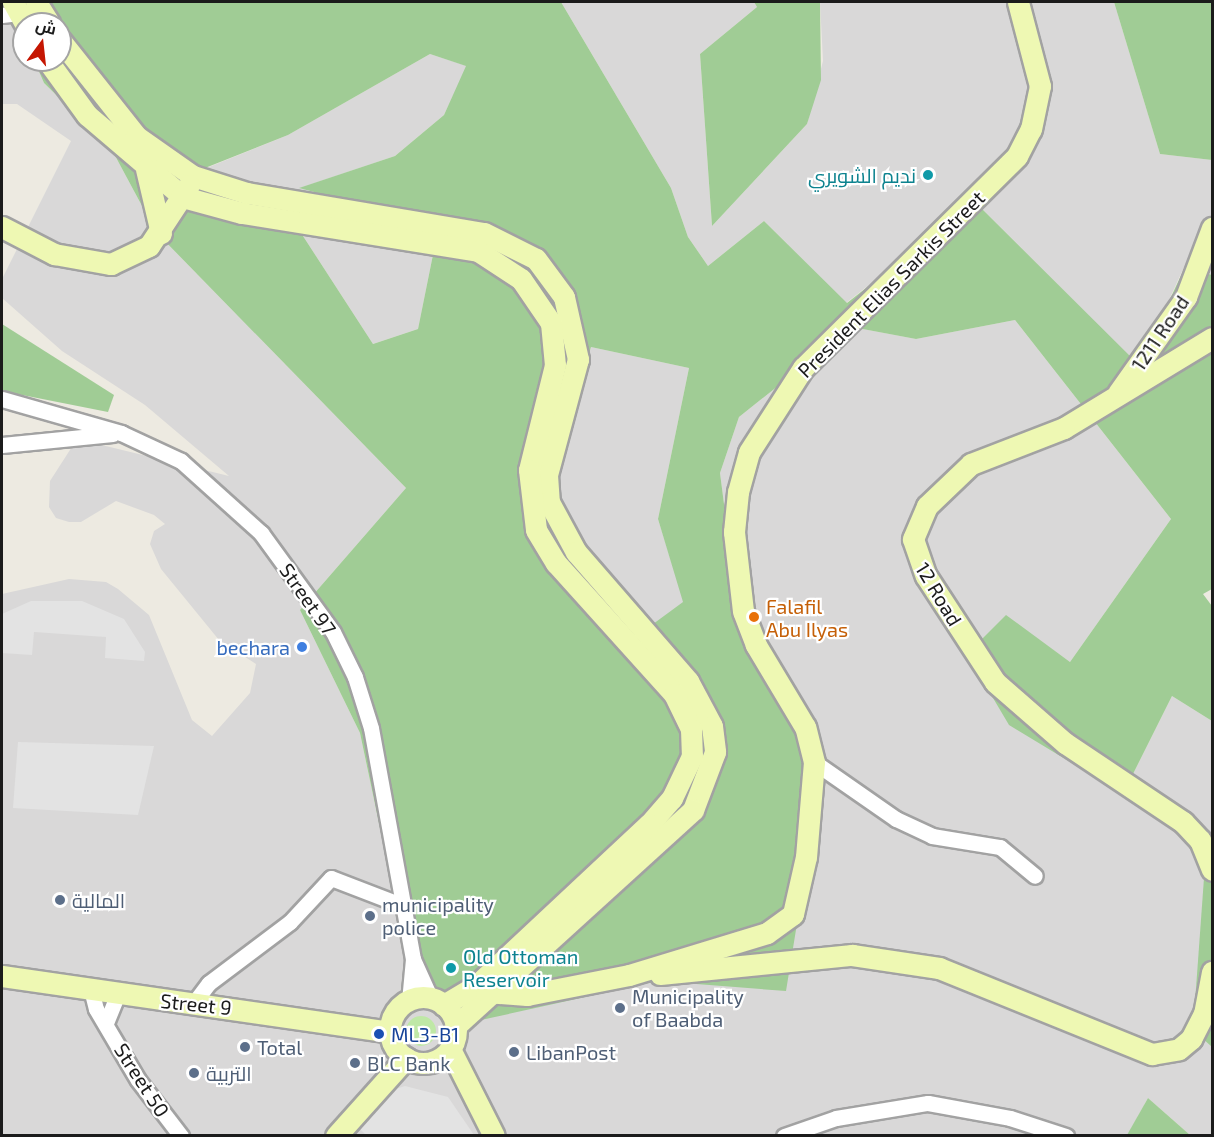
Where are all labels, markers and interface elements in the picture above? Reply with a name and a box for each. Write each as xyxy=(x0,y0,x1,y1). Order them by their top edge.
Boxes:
north arrow xyxy=(12,12,72,72)
text: ش xyxy=(34,14,59,38)
place label: نديم الشويري xyxy=(808,163,916,187)
marker: نديم الشويري xyxy=(921,168,935,182)
street label: President Elias Sarkis Street xyxy=(793,186,989,382)
street label: 1211 Road xyxy=(1126,291,1194,375)
street label: 12 Road xyxy=(911,558,967,630)
street label: Street 97 xyxy=(275,559,341,639)
place label: Falafil Abu Ilyas xyxy=(766,594,848,641)
marker: Falafil Abu Ilyas xyxy=(747,610,761,624)
place label: bechara xyxy=(216,635,290,659)
marker: bechara xyxy=(295,640,309,654)
place label: المالية xyxy=(72,888,125,912)
place label: municipality police xyxy=(382,892,494,939)
marker: المالية xyxy=(53,893,67,907)
marker: municipality police xyxy=(363,909,377,923)
place label: Old Ottoman Reservoir xyxy=(463,945,578,992)
marker: Old Ottoman Reservoir xyxy=(444,961,458,975)
place label: Municipality of Baabda xyxy=(632,984,744,1031)
street label: Street 9 xyxy=(159,988,233,1020)
marker: Municipality of Baabda xyxy=(613,1001,627,1015)
place label: ML3-B1 xyxy=(391,1022,459,1046)
marker: ML3-B1 xyxy=(372,1027,386,1041)
place label: Total xyxy=(257,1035,302,1059)
street label: Street 50 xyxy=(109,1039,175,1121)
marker: Total xyxy=(238,1040,252,1054)
place label: LibanPost xyxy=(526,1040,616,1064)
marker: LibanPost xyxy=(507,1045,521,1059)
place label: BLC Bank xyxy=(367,1051,450,1075)
marker: BLC Bank xyxy=(348,1056,362,1070)
place label: التربية xyxy=(206,1061,252,1085)
marker: التربية xyxy=(187,1066,201,1080)

